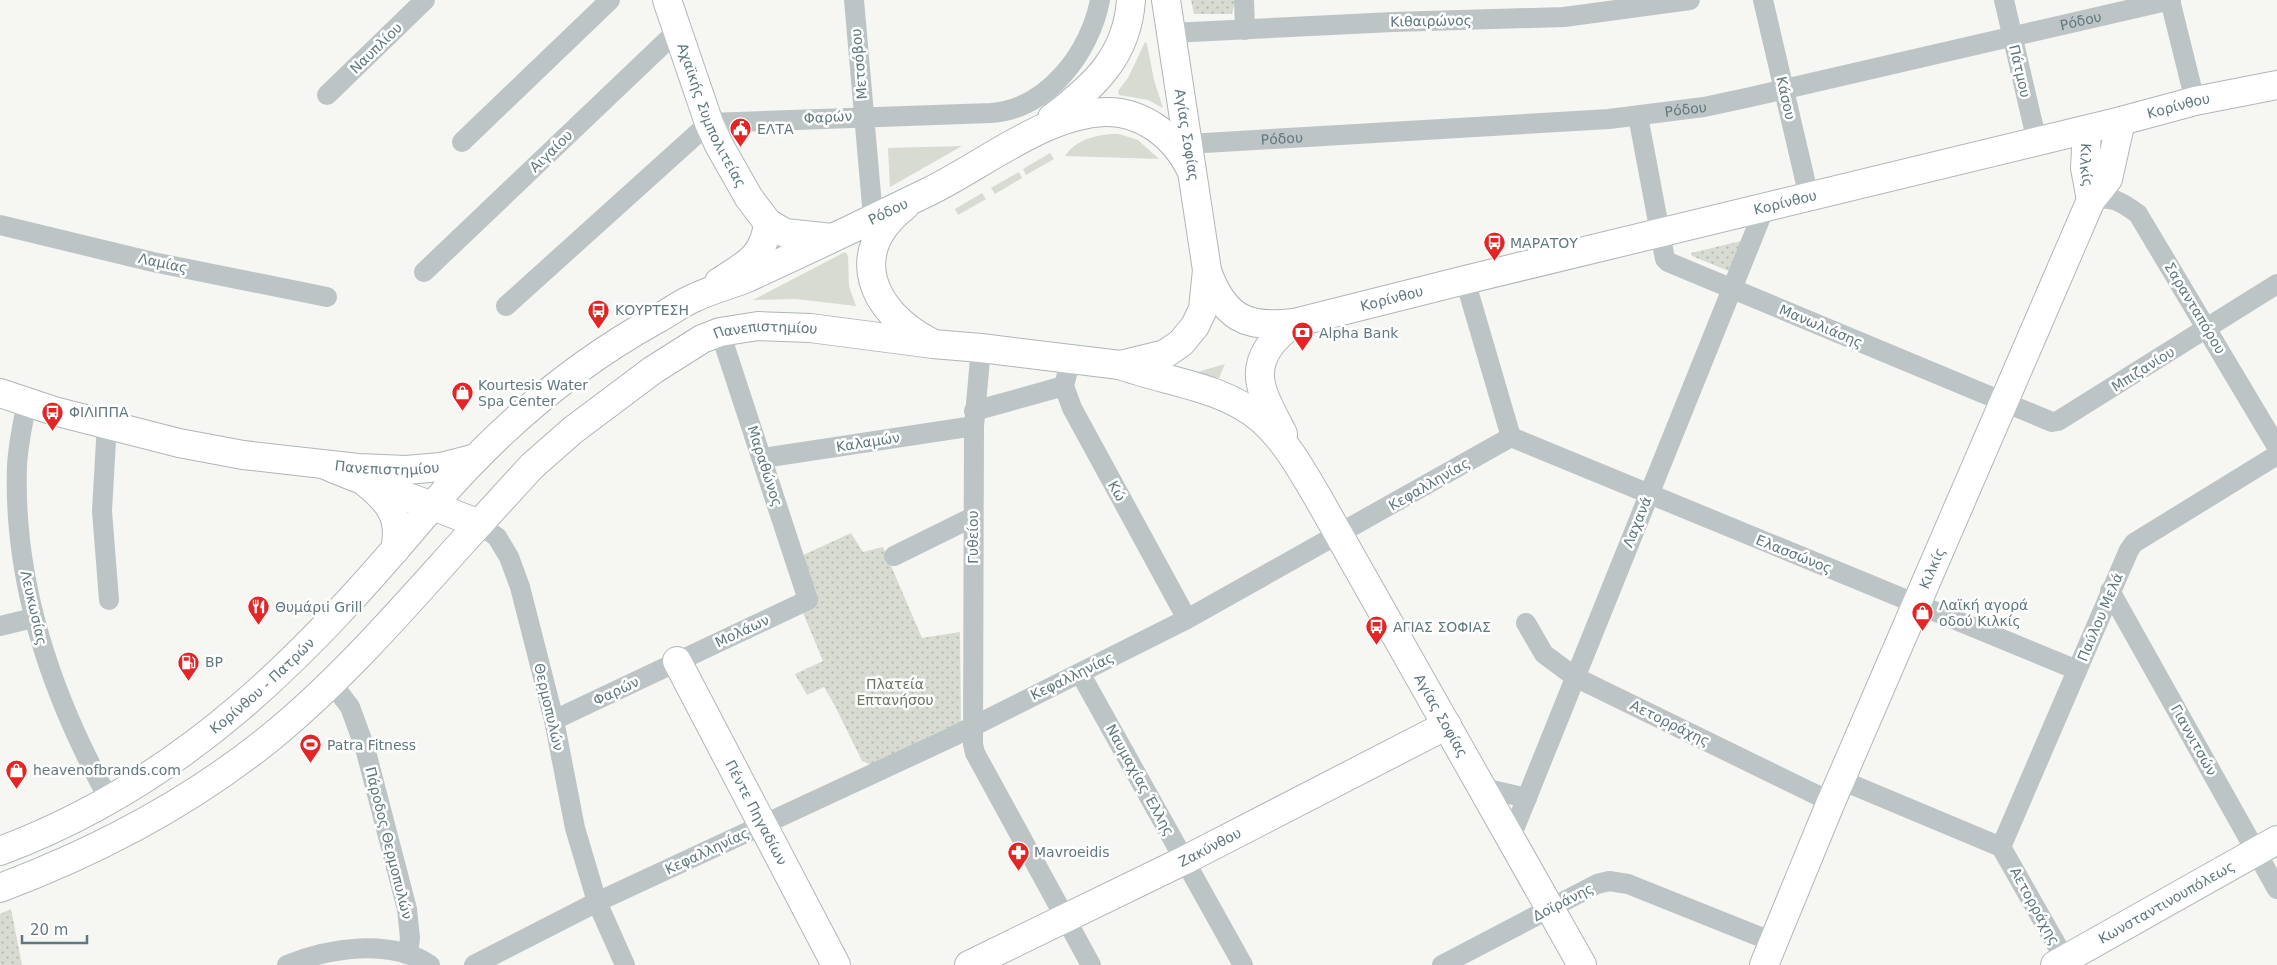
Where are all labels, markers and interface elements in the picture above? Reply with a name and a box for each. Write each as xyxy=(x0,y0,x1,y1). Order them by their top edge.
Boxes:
street label: Ρόδου xyxy=(2058,8,2103,33)
street label: Κιθαιρώνος xyxy=(1390,12,1472,30)
street label: Ναυπλίου xyxy=(347,19,405,77)
street label: Μετσόβου xyxy=(848,28,870,100)
street label: Αχαϊκής Συμπολιτείας xyxy=(674,41,749,190)
street label: Πάτμου xyxy=(2006,43,2034,99)
street label: Κάσου xyxy=(1773,75,1799,121)
street label: Αγίας Σοφίας xyxy=(1172,88,1202,182)
street label: Κορίνθου xyxy=(2145,90,2211,122)
street label: Ρόδου xyxy=(1664,99,1708,120)
street label: Φαρών xyxy=(803,108,853,126)
public building icon: ΕΛΤΑ xyxy=(729,117,753,148)
place label: ΕΛΤΑ xyxy=(757,121,794,137)
street label: Αιγαίου xyxy=(526,127,576,175)
street label: Ρόδου xyxy=(1260,129,1303,148)
street label: Κιλκίς xyxy=(2077,143,2096,188)
street label: Κορίνθου xyxy=(1752,187,1818,218)
street label: Ρόδου xyxy=(865,195,911,228)
bus stop icon: ΜΑΡΑΤΟΥ xyxy=(1482,231,1506,262)
place label: ΜΑΡΑΤΟΥ xyxy=(1510,235,1578,251)
street label: Λαμίας xyxy=(137,250,189,276)
street label: Σαρανταπόρου xyxy=(2161,259,2229,357)
street label: Κορίνθου xyxy=(1359,283,1425,314)
bus stop icon: ΚΟΥΡΤΕΣΗ xyxy=(587,298,611,329)
street label: Μανωλιάσης xyxy=(1777,301,1865,351)
place label: ΚΟΥΡΤΕΣΗ xyxy=(615,302,689,318)
street label: Πανεπιστημίου xyxy=(711,318,819,342)
bank icon: Alpha Bank xyxy=(1291,321,1315,352)
place label: Alpha Bank xyxy=(1319,325,1399,341)
street label: Μπιζανίου xyxy=(2109,343,2177,395)
place label: Kourtesis Water Spa Center xyxy=(478,377,588,409)
shop icon: Kourtesis Water Spa Center xyxy=(450,381,474,412)
bus stop icon: ΦΙΛΙΠΠΑ xyxy=(41,400,65,431)
place label: ΦΙΛΙΠΠΑ xyxy=(69,404,129,420)
street label: Μαραθώνος xyxy=(744,423,786,509)
street label: Καλαμών xyxy=(835,429,901,455)
street label: Κεφαλληνίας xyxy=(1386,454,1472,514)
street label: Πανεπιστημίου xyxy=(334,457,440,478)
street label: Κώ xyxy=(1105,478,1129,504)
street label: Λαχανά xyxy=(1620,494,1654,550)
street label: Γυθείου xyxy=(965,510,981,564)
street label: Ελασσώνος xyxy=(1754,532,1834,576)
street label: Κιλκίς xyxy=(1916,545,1948,591)
street label: Λευκωσίας xyxy=(18,569,50,647)
street label: Παύλου Μελά xyxy=(2074,570,2126,664)
restaurant icon: Θυμάριi Grill xyxy=(247,595,271,626)
place label: Λαϊκή αγορά οδού Κιλκίς xyxy=(1939,597,2028,629)
place label: Θυμάριi Grill xyxy=(275,599,363,615)
shop icon: Λαϊκή αγορά οδού Κιλκίς xyxy=(1911,601,1935,632)
street label: Μολάων xyxy=(712,611,772,650)
bus stop icon: ΑΓΙΑΣ ΣΟΦΙΑΣ xyxy=(1365,615,1389,646)
place label: ΑΓΙΑΣ ΣΟΦΙΑΣ xyxy=(1393,619,1491,635)
street label: Κορίνθου - Πατρών xyxy=(207,634,318,737)
street label: Κεφαλληνίας xyxy=(1028,649,1116,703)
fuel station icon: BP xyxy=(177,650,201,681)
place label: BP xyxy=(205,654,223,670)
street label: Θερμοπυλών xyxy=(531,662,567,752)
street label: Αγίας Σοφίας xyxy=(1411,671,1471,760)
street label: Φαρών xyxy=(591,673,642,709)
park label: Πλατεία Επτανήσου xyxy=(856,676,934,708)
street label: Αετορράχης xyxy=(1628,697,1712,749)
street label: Γιαννιτσών xyxy=(2168,702,2220,779)
street label: Ναυμαχίας Έλλης xyxy=(1103,722,1177,838)
sports icon: Patra Fitness xyxy=(299,733,323,764)
place label: Patra Fitness xyxy=(327,737,416,753)
street label: Πέντε Πηγαδίων xyxy=(722,757,790,868)
shop icon: heavenofbrands.com xyxy=(5,758,29,789)
place label: heavenofbrands.com xyxy=(33,762,181,778)
street label: Πάροδος Θερμοπυλών xyxy=(362,765,416,921)
street label: Ζακύνθου xyxy=(1176,824,1244,870)
street label: Κεφαλληνίας xyxy=(663,825,751,877)
pharmacy icon: Mavroeidis xyxy=(1006,840,1030,871)
place label: Mavroeidis xyxy=(1034,844,1110,860)
street label: Κωνσταντινουπόλεως xyxy=(2096,858,2237,947)
street label: Αετορράχης xyxy=(2007,864,2063,948)
street label: Δοϊράνης xyxy=(1530,880,1596,924)
scale bar xyxy=(22,912,88,944)
text: 20 m xyxy=(30,921,68,939)

